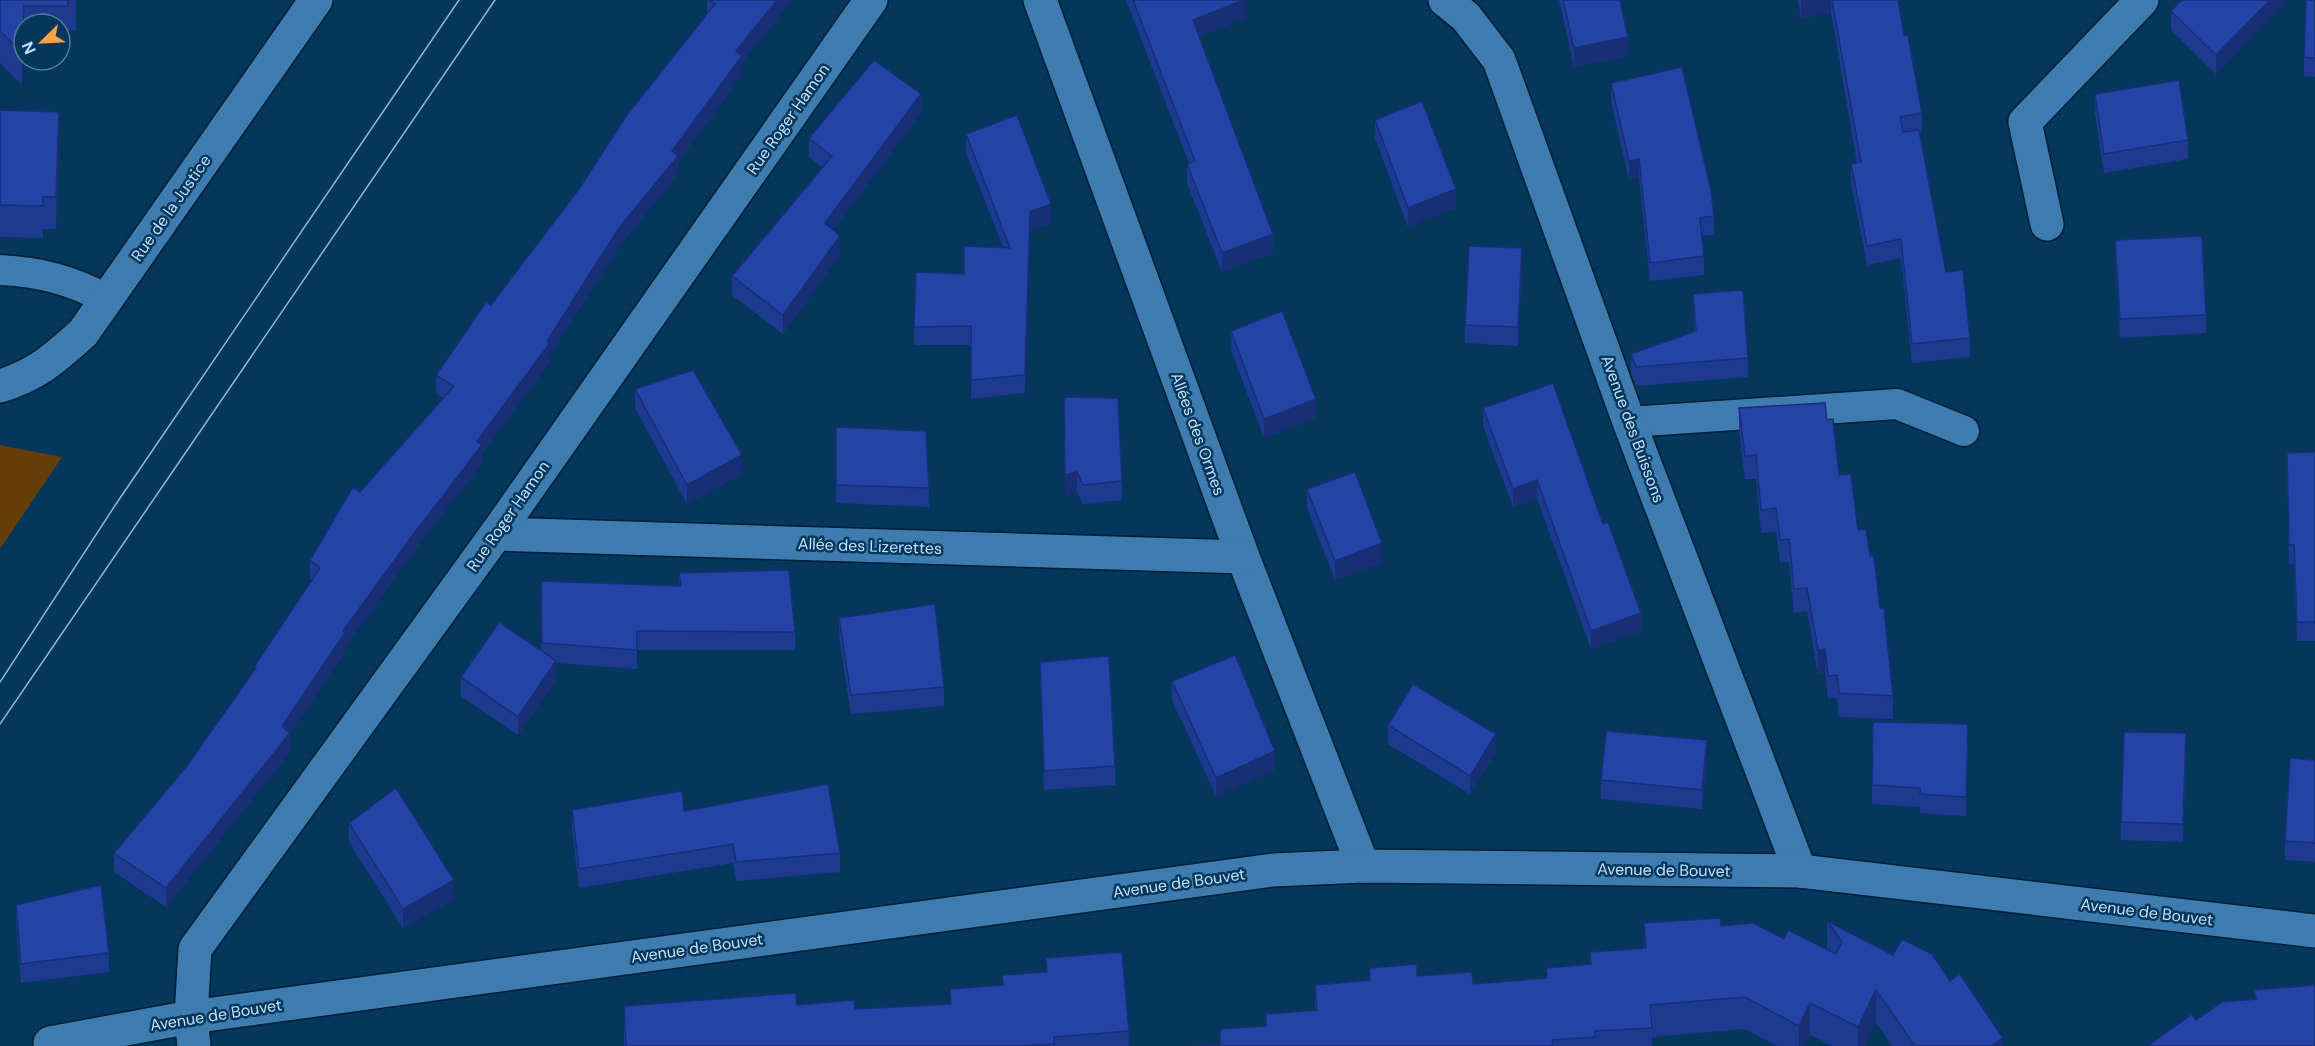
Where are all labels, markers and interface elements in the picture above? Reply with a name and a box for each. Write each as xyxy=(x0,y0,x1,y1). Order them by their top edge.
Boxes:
north arrow xyxy=(12,12,72,72)
text: N xyxy=(17,38,41,57)
street label: Rue Roger Hamon xyxy=(742,59,834,179)
street label: Rue de la Justice xyxy=(127,151,215,265)
street label: Avenue des Buissons xyxy=(1597,352,1669,506)
street label: Allées des Ormes xyxy=(1166,370,1230,498)
street label: Rue Roger Hamon xyxy=(462,456,554,576)
street label: Allée des Lizerettes xyxy=(798,533,942,559)
street label: Avenue de Bouvet xyxy=(1597,858,1731,882)
street label: Avenue de Bouvet xyxy=(1111,863,1247,903)
street label: Avenue de Bouvet xyxy=(2079,893,2215,931)
street label: Avenue de Bouvet xyxy=(629,928,765,968)
street label: Avenue de Bouvet xyxy=(148,994,284,1036)

